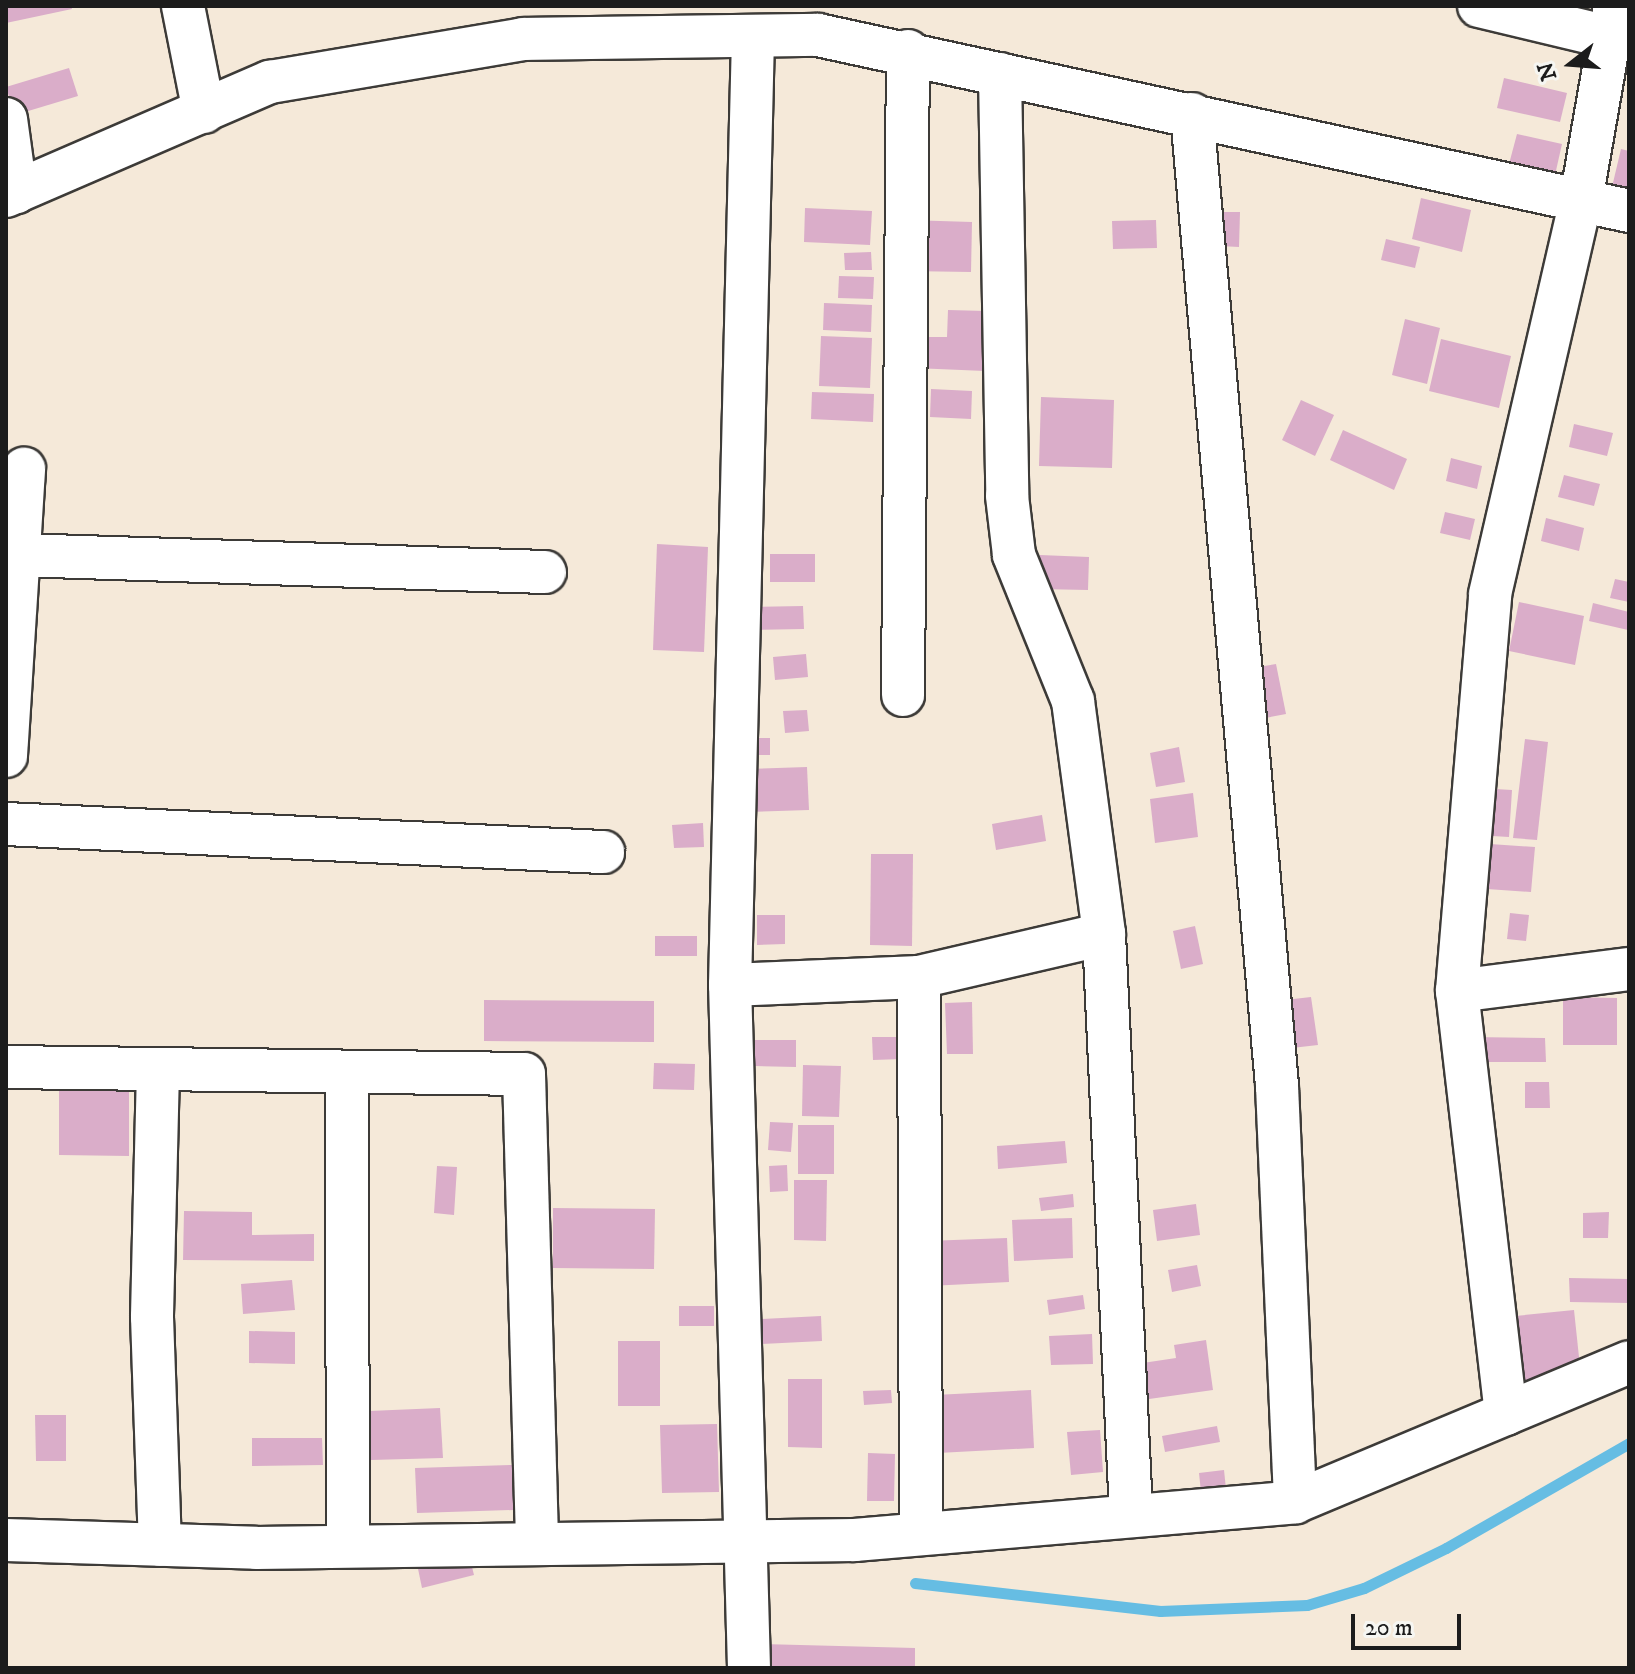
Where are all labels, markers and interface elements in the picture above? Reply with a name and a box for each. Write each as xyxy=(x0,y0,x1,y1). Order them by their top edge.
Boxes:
north arrow xyxy=(1531,24,1611,104)
text: N xyxy=(1532,59,1563,84)
scale bar xyxy=(1355,1598,1465,1648)
text: 20 m xyxy=(1365,1613,1413,1643)

